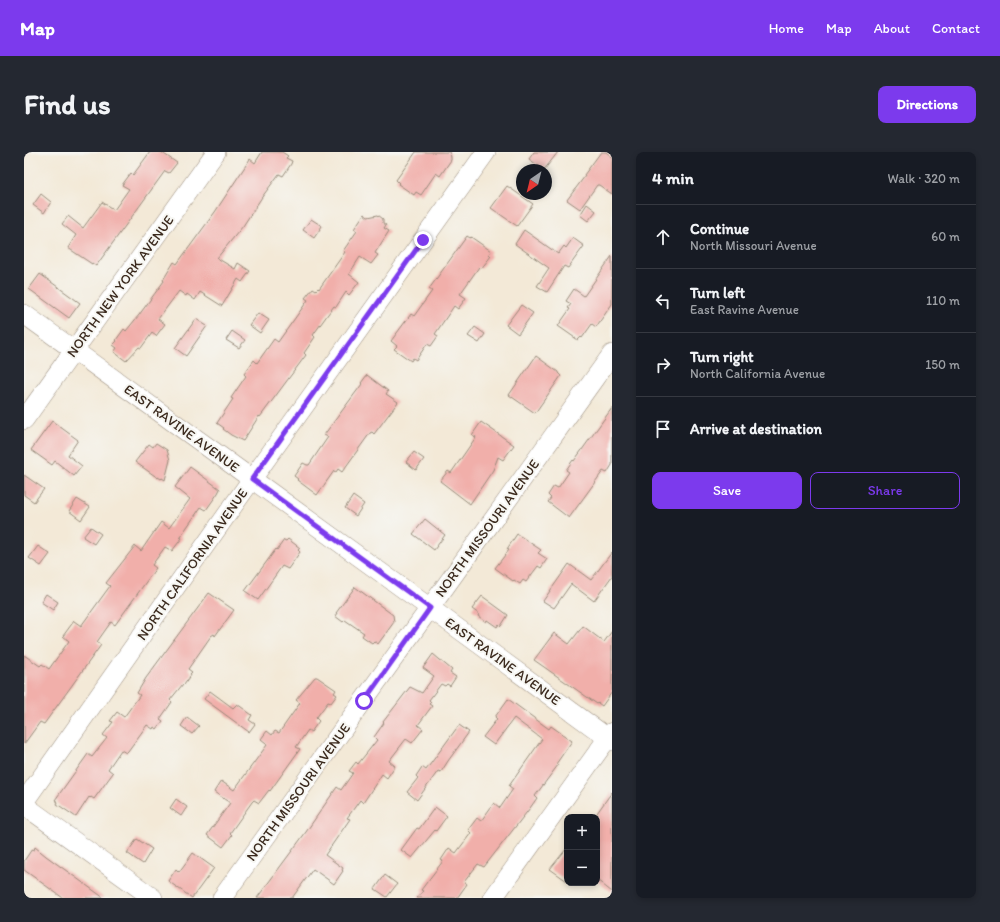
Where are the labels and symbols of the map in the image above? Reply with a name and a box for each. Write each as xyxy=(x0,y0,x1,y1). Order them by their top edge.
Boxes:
north arrow xyxy=(516,164,552,200)
street label: NORTH NEW YORK AVENUE xyxy=(63,212,178,361)
route end xyxy=(414,231,432,249)
street label: EAST RAVINE AVENUE xyxy=(121,381,243,476)
street label: NORTH MISSOURI AVENUE xyxy=(432,456,543,600)
street label: NORTH CALIFORNIA AVENUE xyxy=(133,485,252,643)
street label: EAST RAVINE AVENUE xyxy=(442,614,564,709)
route start xyxy=(355,692,373,710)
street label: NORTH MISSOURI AVENUE xyxy=(243,720,354,864)

